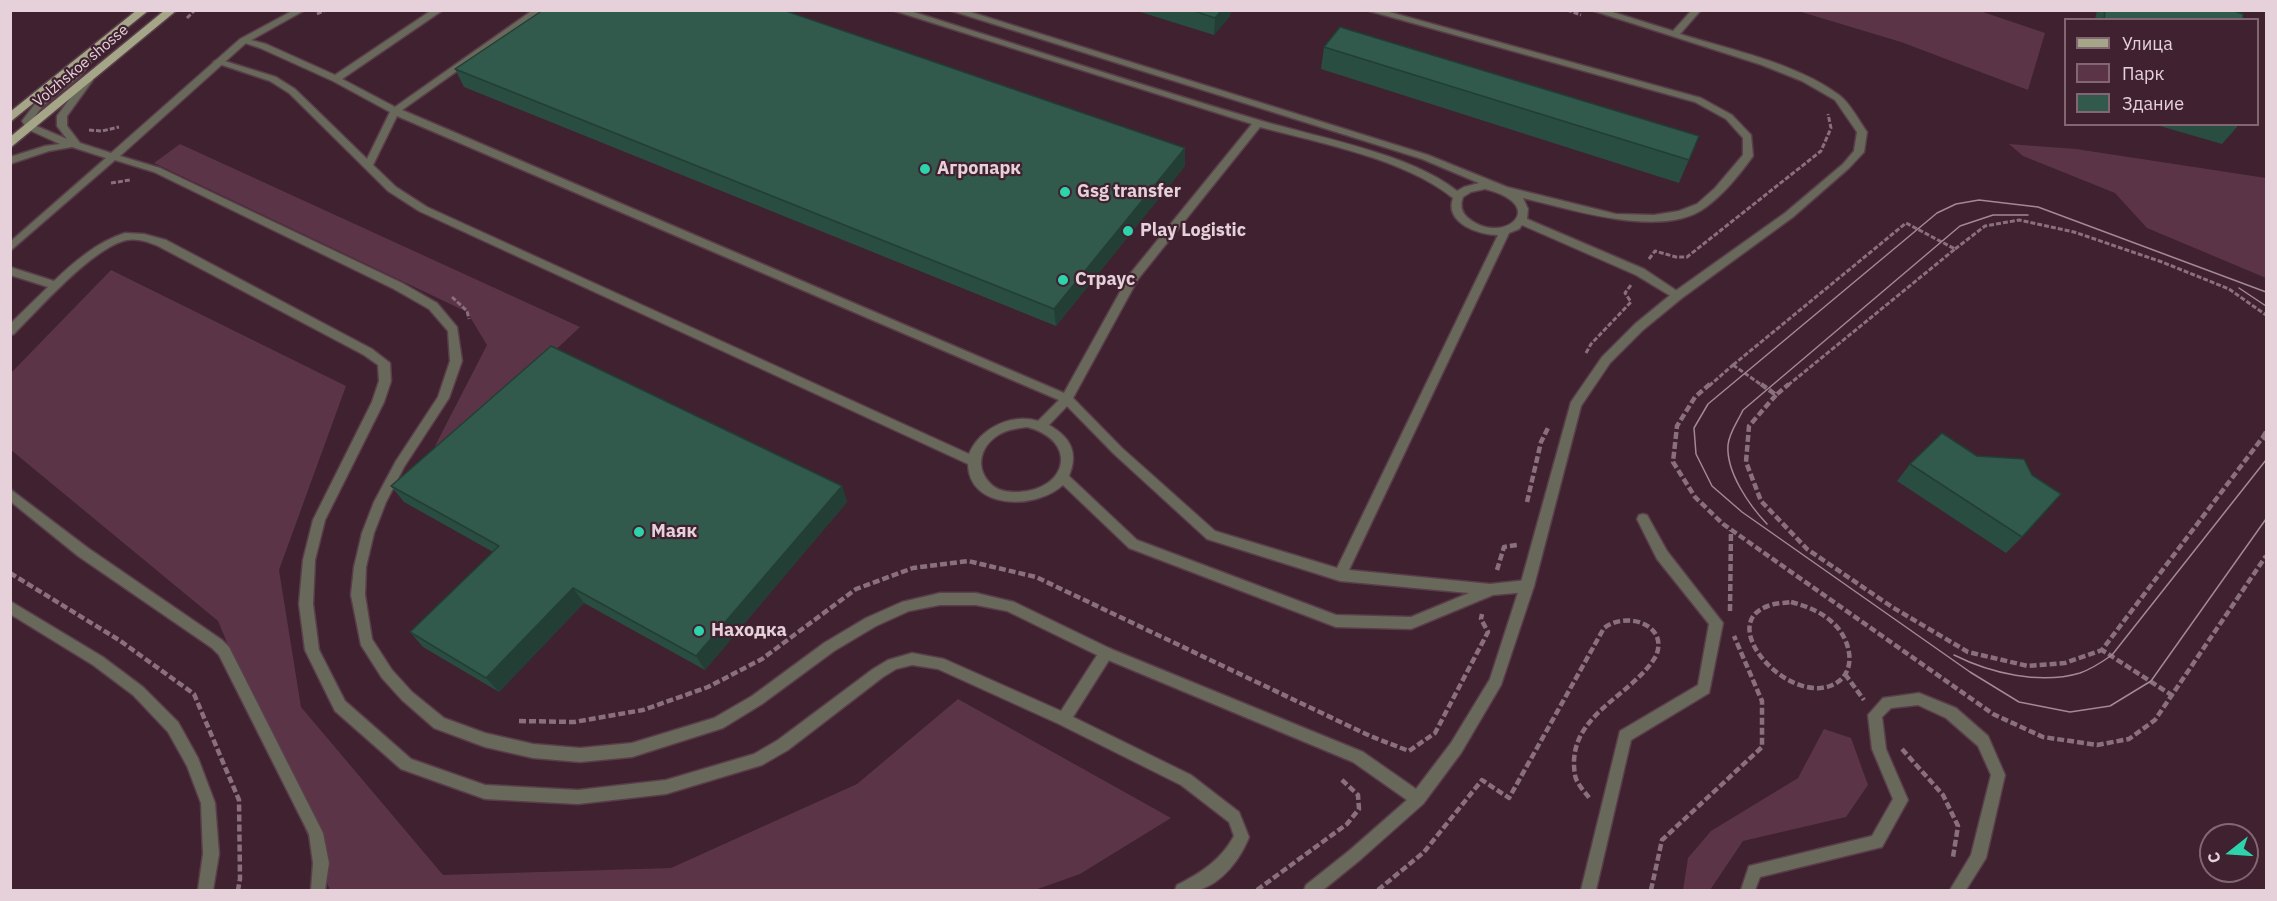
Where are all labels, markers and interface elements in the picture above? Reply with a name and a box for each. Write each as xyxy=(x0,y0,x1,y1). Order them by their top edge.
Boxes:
legend xyxy=(2064,18,2259,126)
street label: Volzhskoe shosse xyxy=(30,21,132,111)
text: Улица xyxy=(2122,32,2173,55)
text: Парк xyxy=(2122,62,2164,85)
text: Здание xyxy=(2122,92,2184,115)
place label: Агропарк xyxy=(937,158,1021,180)
marker: Агропарк xyxy=(918,162,932,176)
place label: Gsg transfer xyxy=(1077,181,1181,203)
marker: Gsg transfer xyxy=(1058,185,1072,199)
place label: Play Logistic xyxy=(1140,220,1246,242)
marker: Play Logistic xyxy=(1121,224,1135,238)
place label: Страус xyxy=(1075,269,1135,291)
marker: Страус xyxy=(1056,273,1070,287)
place label: Маяк xyxy=(651,521,697,543)
marker: Маяк xyxy=(632,525,646,539)
place label: Находка xyxy=(711,620,787,642)
marker: Находка xyxy=(692,624,706,638)
north arrow xyxy=(2199,823,2259,883)
text: С xyxy=(2203,850,2225,866)

